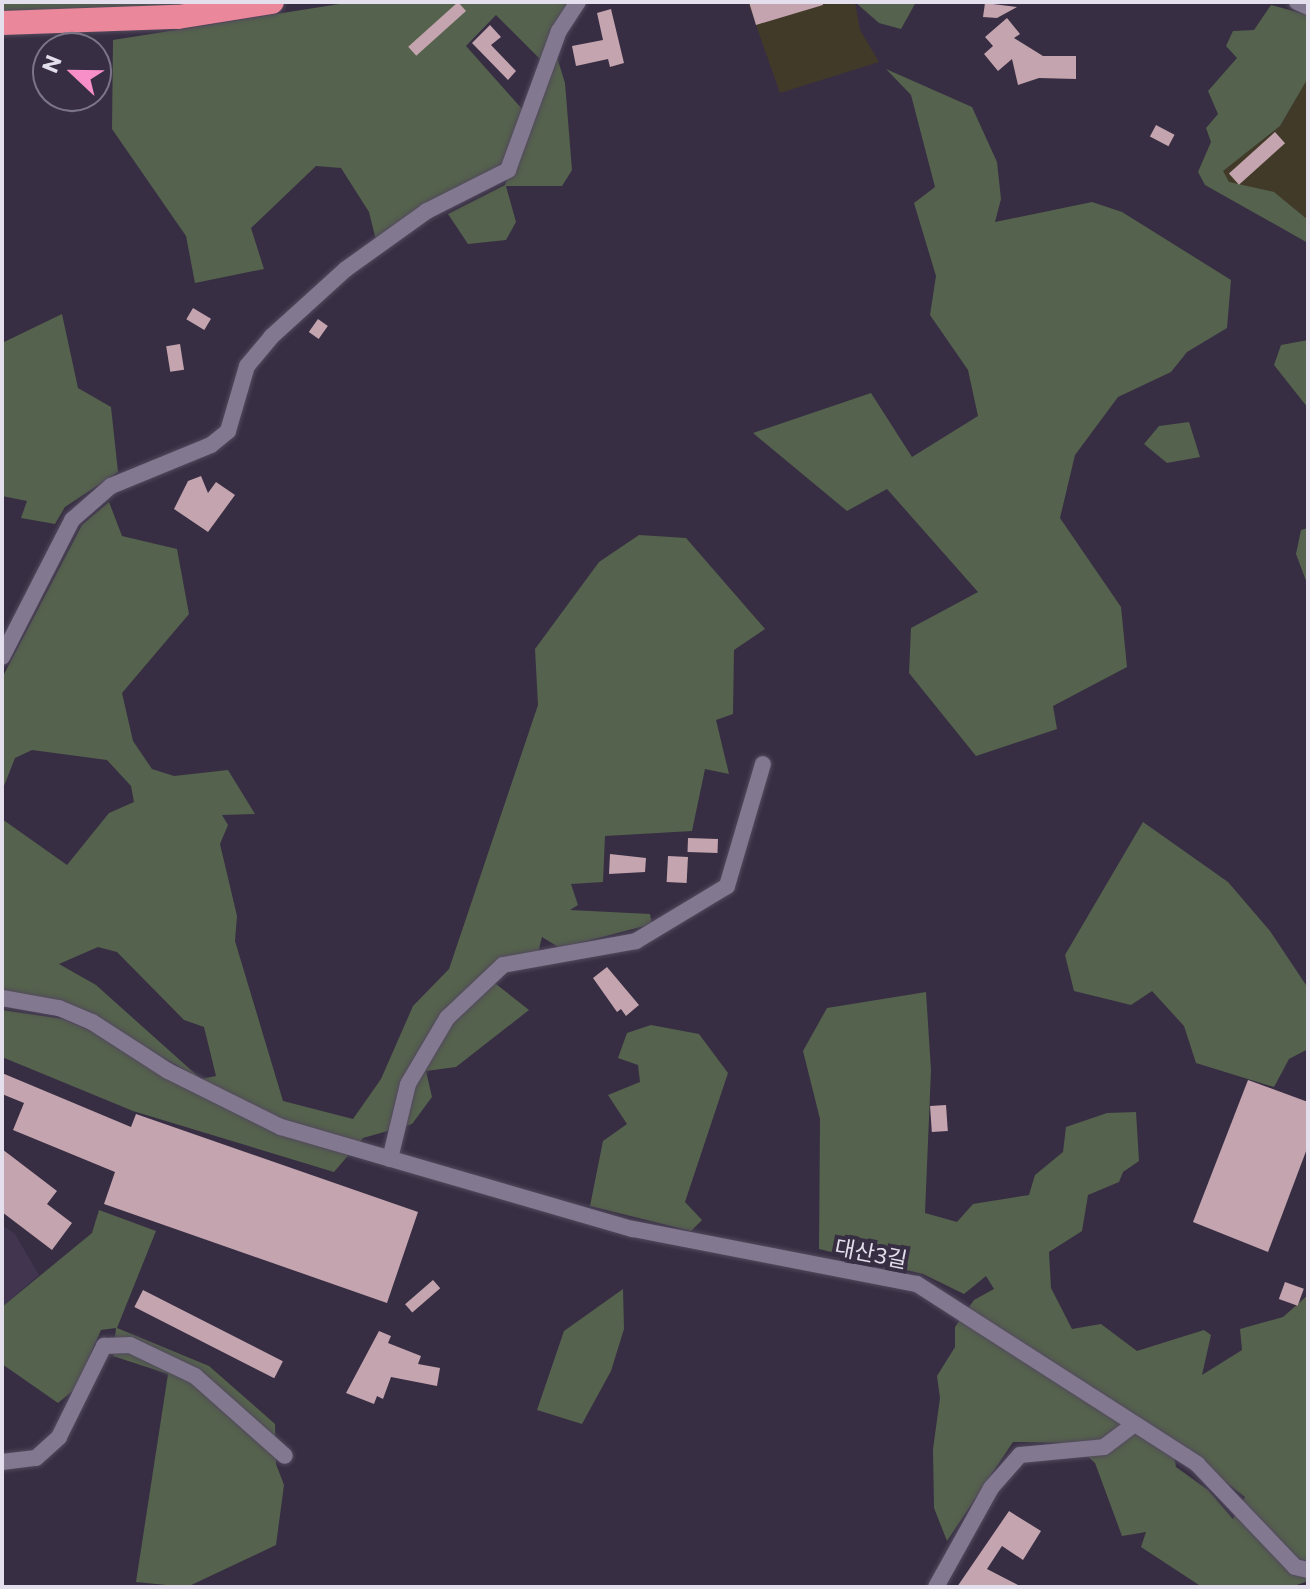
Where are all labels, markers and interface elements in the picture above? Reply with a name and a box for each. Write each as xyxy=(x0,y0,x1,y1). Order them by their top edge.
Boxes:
north arrow xyxy=(32,32,112,112)
text: N xyxy=(36,51,67,76)
street label: 대산3길 xyxy=(833,1233,909,1273)

